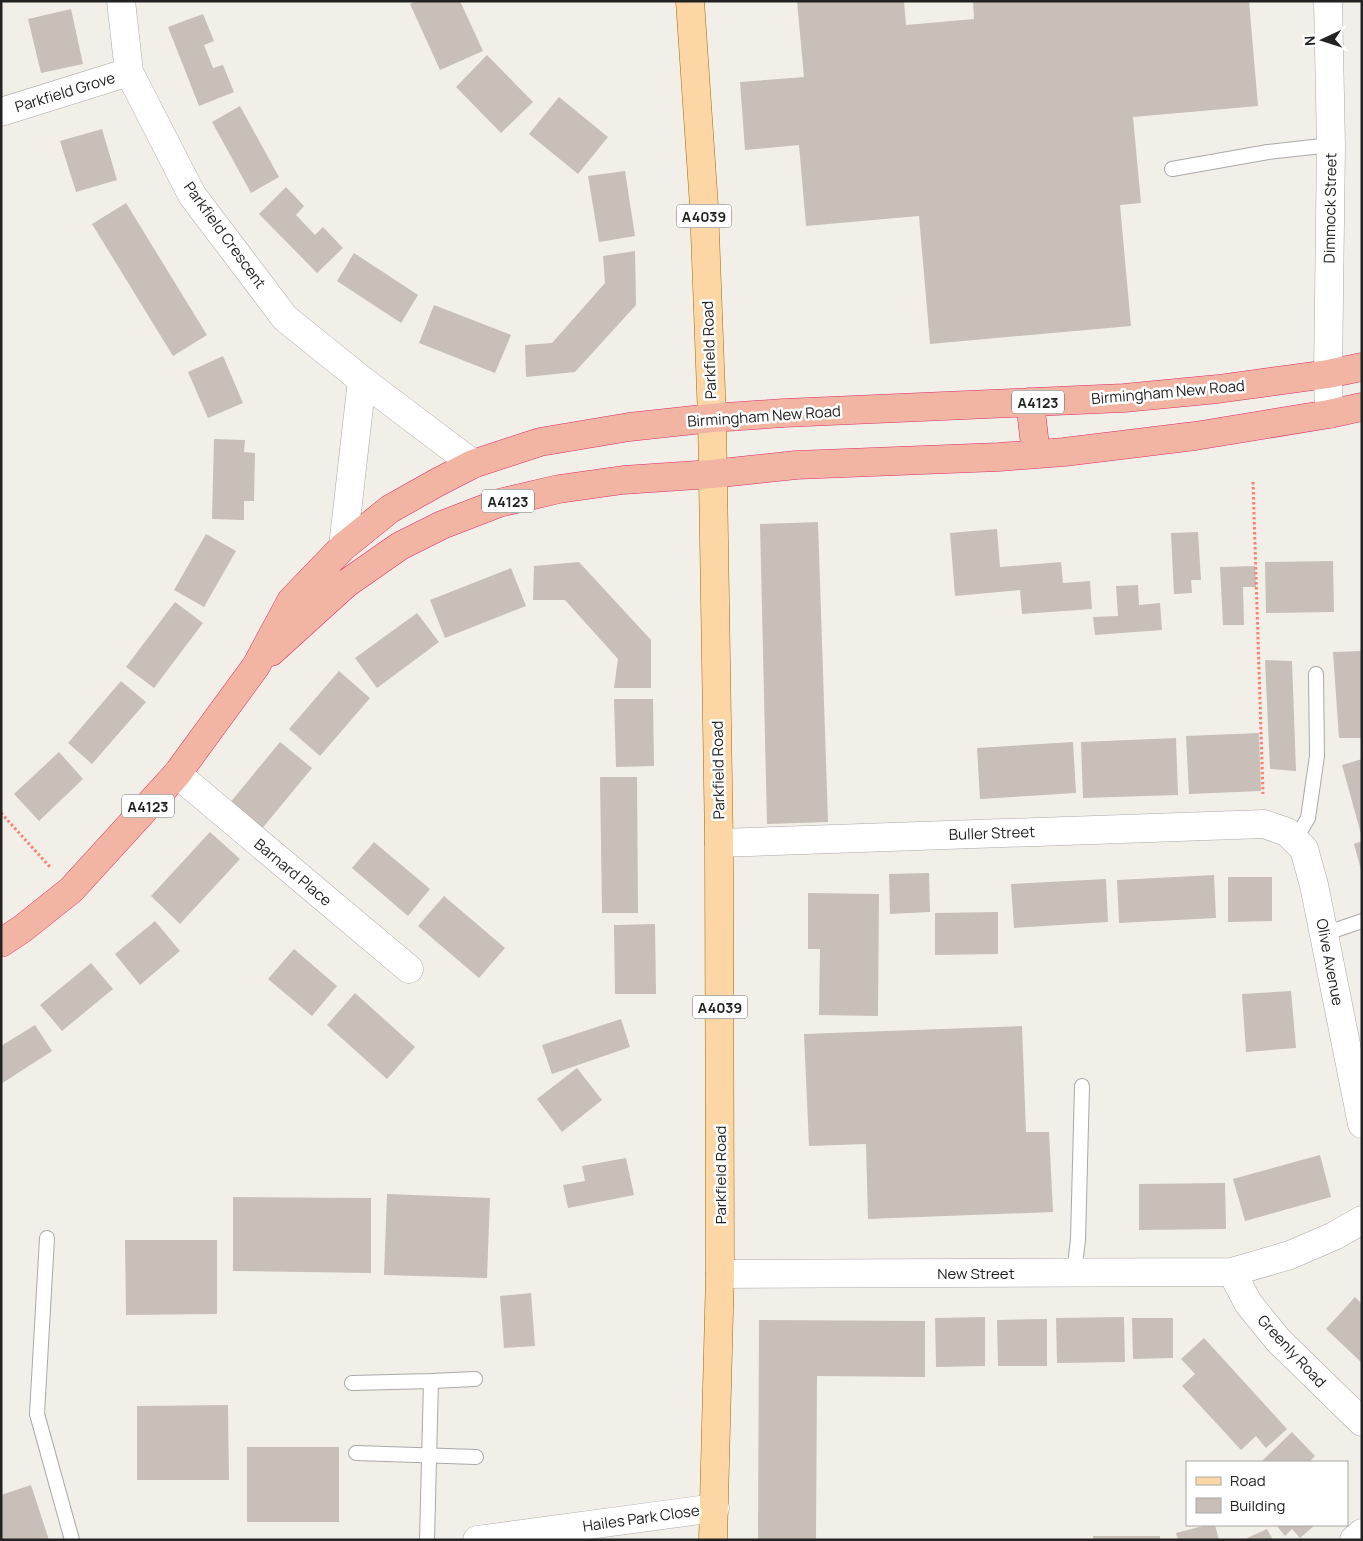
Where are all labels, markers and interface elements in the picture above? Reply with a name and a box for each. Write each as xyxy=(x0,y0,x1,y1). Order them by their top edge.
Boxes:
north arrow xyxy=(1298,15,1348,65)
text: N xyxy=(1300,35,1319,47)
street label: Parkfield Grove xyxy=(12,67,118,117)
street label: Dimmock Street xyxy=(1319,153,1341,263)
street label: Parkfield Crescent xyxy=(179,177,271,293)
road number: A4039 xyxy=(676,205,732,228)
street label: Parkfield Road xyxy=(697,300,721,400)
street label: Birmingham New Road xyxy=(1090,375,1246,409)
road number: A4123 xyxy=(1012,391,1064,414)
street label: Birmingham New Road xyxy=(687,400,841,432)
road number: A4123 xyxy=(482,490,534,512)
street label: Parkfield Road xyxy=(707,720,729,820)
road number: A4123 xyxy=(122,794,174,818)
street label: Buller Street xyxy=(948,821,1036,845)
street label: Barnard Place xyxy=(250,833,336,911)
street label: Olive Avenue xyxy=(1311,917,1349,1008)
road number: A4039 xyxy=(692,996,748,1019)
street label: Parkfield Road xyxy=(710,1126,731,1224)
street label: New Street xyxy=(937,1263,1015,1284)
street label: Greenly Road xyxy=(1253,1310,1331,1392)
legend xyxy=(1186,1461,1348,1526)
text: Road xyxy=(1230,1470,1266,1491)
text: Building xyxy=(1230,1495,1285,1516)
street label: Hailes Park Close xyxy=(581,1499,701,1537)

